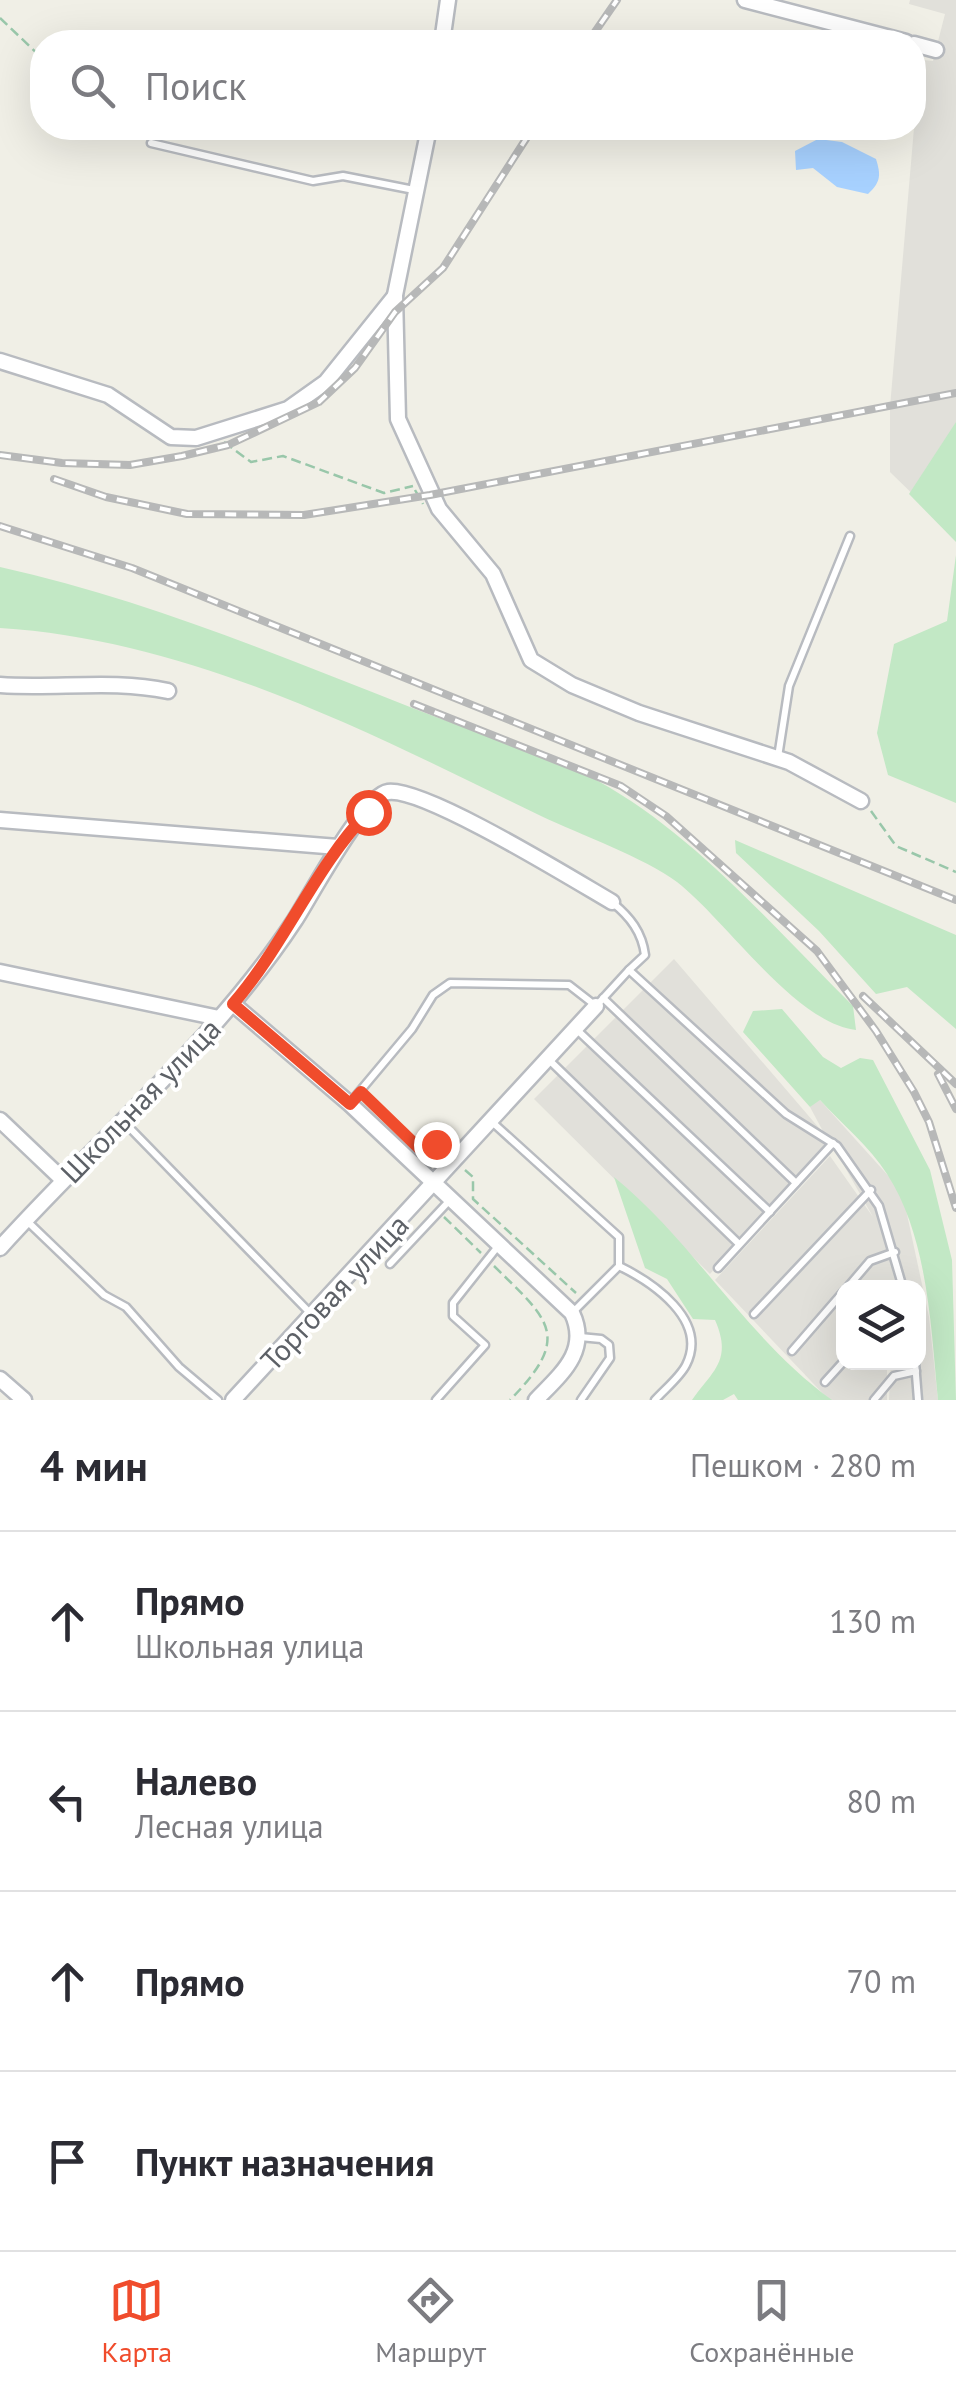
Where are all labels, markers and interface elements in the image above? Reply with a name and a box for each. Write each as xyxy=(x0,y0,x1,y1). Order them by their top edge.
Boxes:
search box xyxy=(30,30,926,140)
icon: search xyxy=(65,58,120,113)
text: Поиск xyxy=(145,61,246,110)
route start xyxy=(346,790,392,836)
street label: Школьная улица xyxy=(51,1009,229,1191)
route end xyxy=(414,1122,460,1168)
street label: Торговая улица xyxy=(251,1205,417,1379)
map controls xyxy=(836,1280,926,1370)
button: layers xyxy=(836,1280,926,1370)
text: 4 мин xyxy=(40,1438,148,1493)
text: Пешком · 280 m xyxy=(690,1444,916,1486)
text: Прямо xyxy=(135,1576,245,1625)
icon: ahead xyxy=(40,1594,95,1649)
text: 130 m xyxy=(829,1600,916,1642)
text: Школьная улица xyxy=(135,1625,364,1667)
text: Налево xyxy=(135,1756,257,1805)
icon: left xyxy=(40,1774,95,1829)
text: 80 m xyxy=(847,1780,916,1822)
text: Лесная улица xyxy=(135,1805,324,1847)
icon: ahead xyxy=(40,1954,95,2009)
text: Прямо xyxy=(135,1957,245,2006)
text: 70 m xyxy=(847,1960,916,2002)
icon: arrive xyxy=(40,2134,95,2189)
text: Пункт назначения xyxy=(135,2137,434,2186)
tab: Карта xyxy=(102,2273,172,2370)
tab: Маршрут xyxy=(375,2273,486,2370)
tab: Сохранённые xyxy=(689,2273,854,2370)

